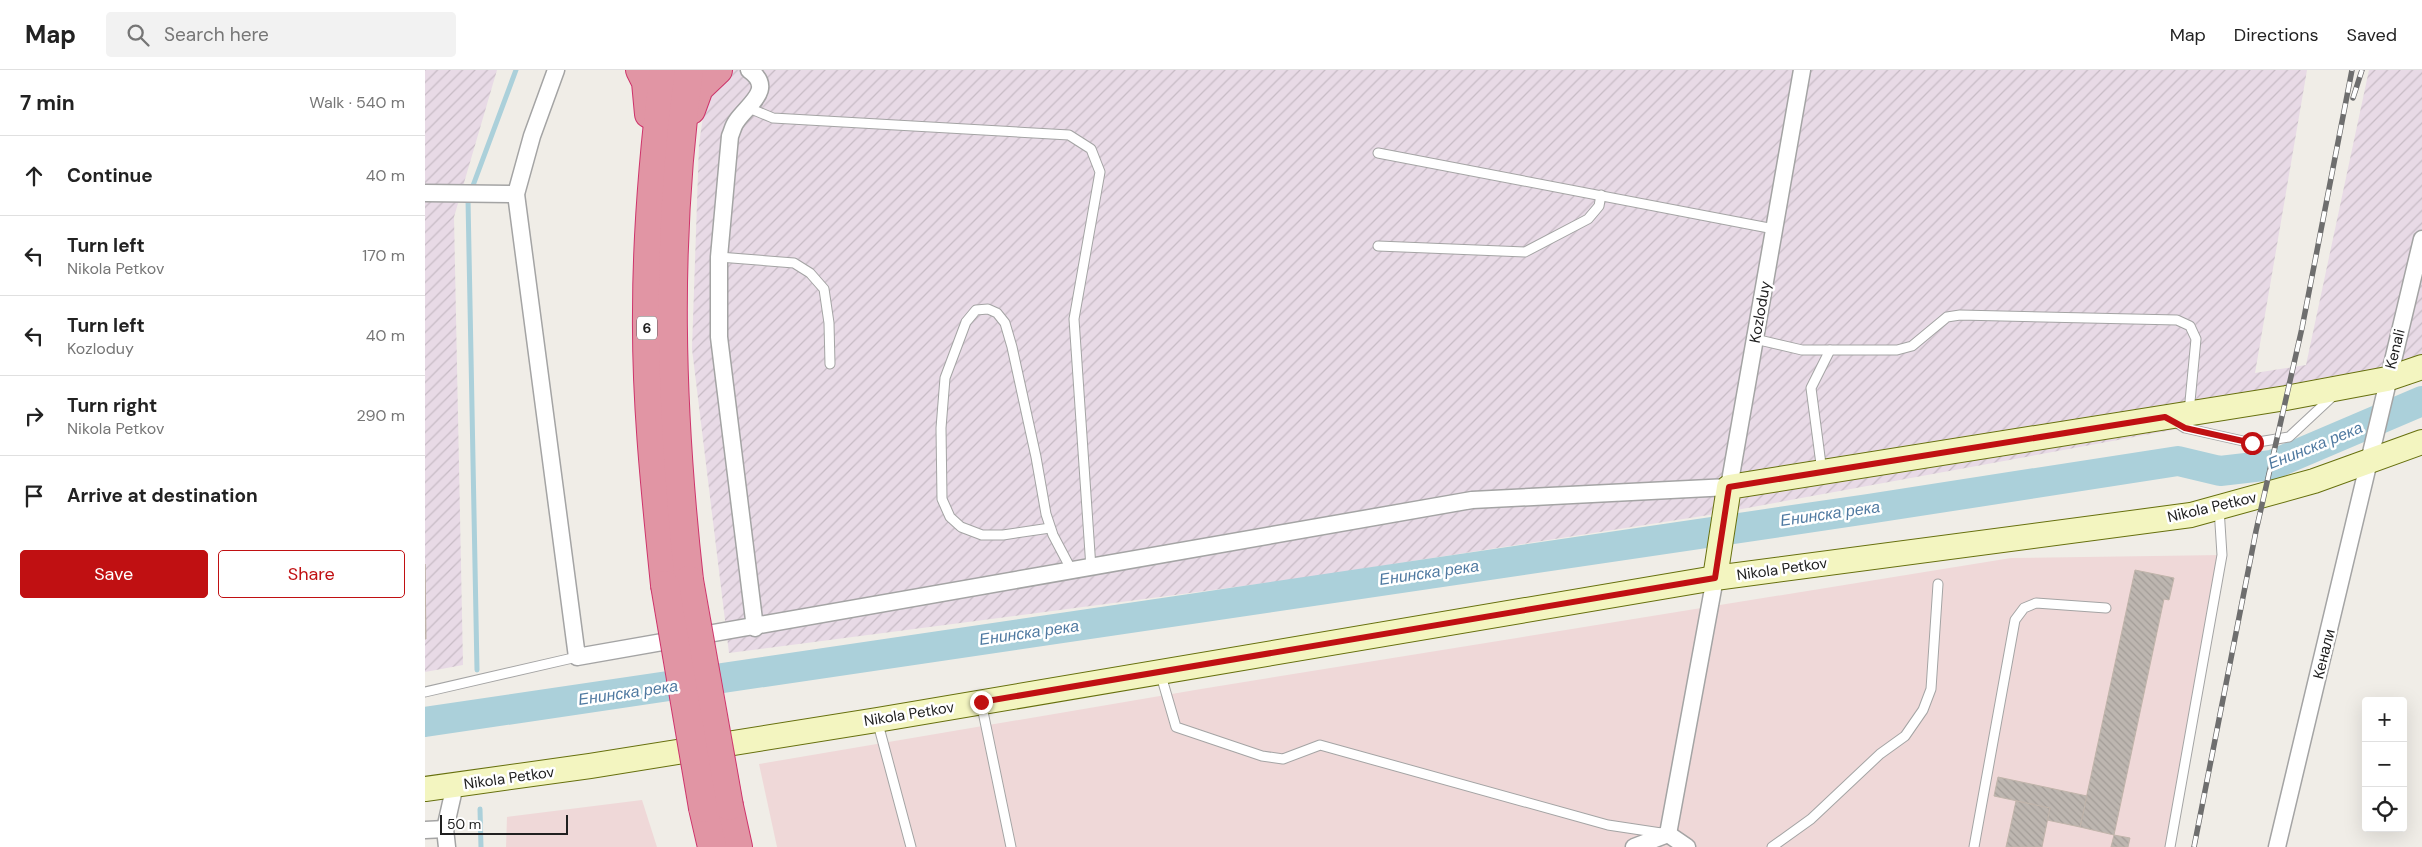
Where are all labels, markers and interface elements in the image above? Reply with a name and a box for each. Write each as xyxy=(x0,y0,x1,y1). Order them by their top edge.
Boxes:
search box xyxy=(106,12,456,57)
text: Map xyxy=(25,19,76,50)
icon: search xyxy=(124,21,152,49)
text: Search here xyxy=(164,22,269,47)
text: Map xyxy=(2170,23,2206,47)
text: Directions xyxy=(2234,23,2319,47)
text: Saved xyxy=(2347,23,2397,47)
text: 7 min xyxy=(20,89,75,117)
text: Walk · 540 m xyxy=(309,92,405,113)
icon: ahead xyxy=(20,162,48,190)
text: Continue xyxy=(67,163,153,188)
text: 40 m xyxy=(366,165,405,186)
text: Turn left xyxy=(67,233,145,258)
icon: left xyxy=(20,242,48,270)
text: 170 m xyxy=(362,245,405,266)
text: Nikola Petkov xyxy=(67,258,164,279)
street label: Kozloduy xyxy=(1745,279,1775,345)
text: Turn left xyxy=(67,313,145,338)
road number: 6 xyxy=(637,317,657,340)
icon: left xyxy=(20,322,48,350)
text: 40 m xyxy=(366,325,405,346)
street label: Kenali xyxy=(2380,327,2410,371)
text: Kozloduy xyxy=(67,338,134,359)
text: Turn right xyxy=(67,393,157,418)
icon: right xyxy=(20,402,48,430)
text: 290 m xyxy=(356,405,405,426)
water label: Енинска река xyxy=(2265,417,2366,474)
text: Nikola Petkov xyxy=(67,418,164,439)
route start xyxy=(2241,432,2264,455)
icon: arrive xyxy=(20,482,48,510)
text: Arrive at destination xyxy=(67,483,258,508)
street label: Nikola Petkov xyxy=(2165,487,2259,527)
water label: Енинска река xyxy=(1779,496,1881,531)
button: Save xyxy=(20,550,208,598)
button: Share xyxy=(218,550,405,598)
street label: Nikola Petkov xyxy=(1735,553,1829,585)
water label: Енинска река xyxy=(1378,555,1480,590)
water label: Енинска река xyxy=(978,615,1080,650)
street label: Кенали xyxy=(2308,627,2340,681)
water label: Енинска река xyxy=(577,675,679,710)
route end xyxy=(970,691,993,714)
street label: Nikola Petkov xyxy=(862,697,956,731)
map controls xyxy=(2362,697,2407,832)
button: + xyxy=(2362,697,2407,742)
button: − xyxy=(2362,742,2407,787)
street label: Nikola Petkov xyxy=(462,762,556,794)
button: locate xyxy=(2362,787,2407,832)
scale bar xyxy=(440,812,567,835)
text: 50 m xyxy=(447,815,481,833)

